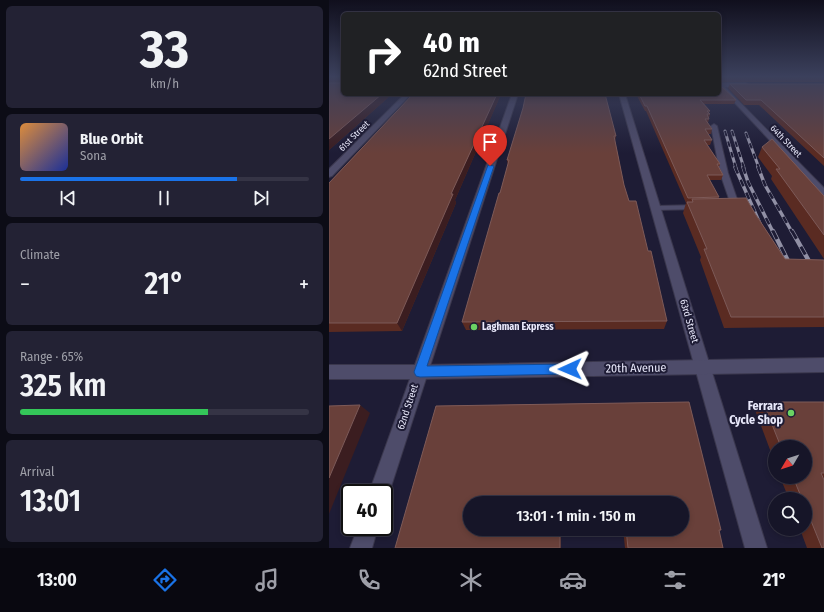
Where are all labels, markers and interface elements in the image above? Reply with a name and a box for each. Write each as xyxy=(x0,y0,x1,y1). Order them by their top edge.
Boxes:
text: 33 xyxy=(140,18,189,81)
text: 40 m xyxy=(423,26,480,59)
icon: right xyxy=(357,28,409,80)
text: 62nd Street xyxy=(423,60,507,82)
text: km/h xyxy=(150,76,179,91)
street label: 61st Street xyxy=(337,119,371,153)
street label: 64th Street xyxy=(768,123,804,159)
pin xyxy=(473,125,507,166)
text: Blue Orbit xyxy=(80,130,143,148)
icon: arrive xyxy=(479,131,501,153)
text: Sona xyxy=(80,148,107,163)
icon: previous xyxy=(57,187,79,209)
icon: pause xyxy=(153,187,175,209)
icon: next xyxy=(250,187,272,209)
text: Climate xyxy=(20,247,60,262)
text: 21° xyxy=(145,266,184,302)
text: − xyxy=(20,271,30,298)
text: + xyxy=(299,271,309,298)
street label: 63rd Street xyxy=(677,298,701,345)
place label: Laghman Express xyxy=(482,321,554,333)
marker: Laghman Express xyxy=(469,322,479,332)
position arrow xyxy=(549,348,591,390)
text: Range · 65% xyxy=(20,349,83,364)
street label: 20th Avenue xyxy=(606,360,667,376)
text: 325 km xyxy=(20,368,106,404)
street label: 62nd Street xyxy=(395,382,421,431)
place label: Ferrara Cycle Shop xyxy=(729,399,783,427)
marker: Ferrara Cycle Shop xyxy=(786,408,796,418)
north arrow xyxy=(768,440,812,484)
map controls xyxy=(768,440,812,536)
text: Arrival xyxy=(20,464,54,479)
text: 13:01 xyxy=(20,483,81,519)
speed limit sign: 40 xyxy=(341,484,393,536)
button: search xyxy=(768,492,812,536)
text: 13:01 · 1 min · 150 m xyxy=(516,507,636,525)
icon: directions xyxy=(151,566,179,594)
icon: music xyxy=(253,566,281,594)
icon: phone xyxy=(355,566,383,594)
icon: climate xyxy=(457,566,485,594)
icon: car xyxy=(559,566,587,594)
icon: filters xyxy=(661,566,689,594)
text: 13:00 xyxy=(37,569,77,591)
text: 21° xyxy=(763,569,787,591)

